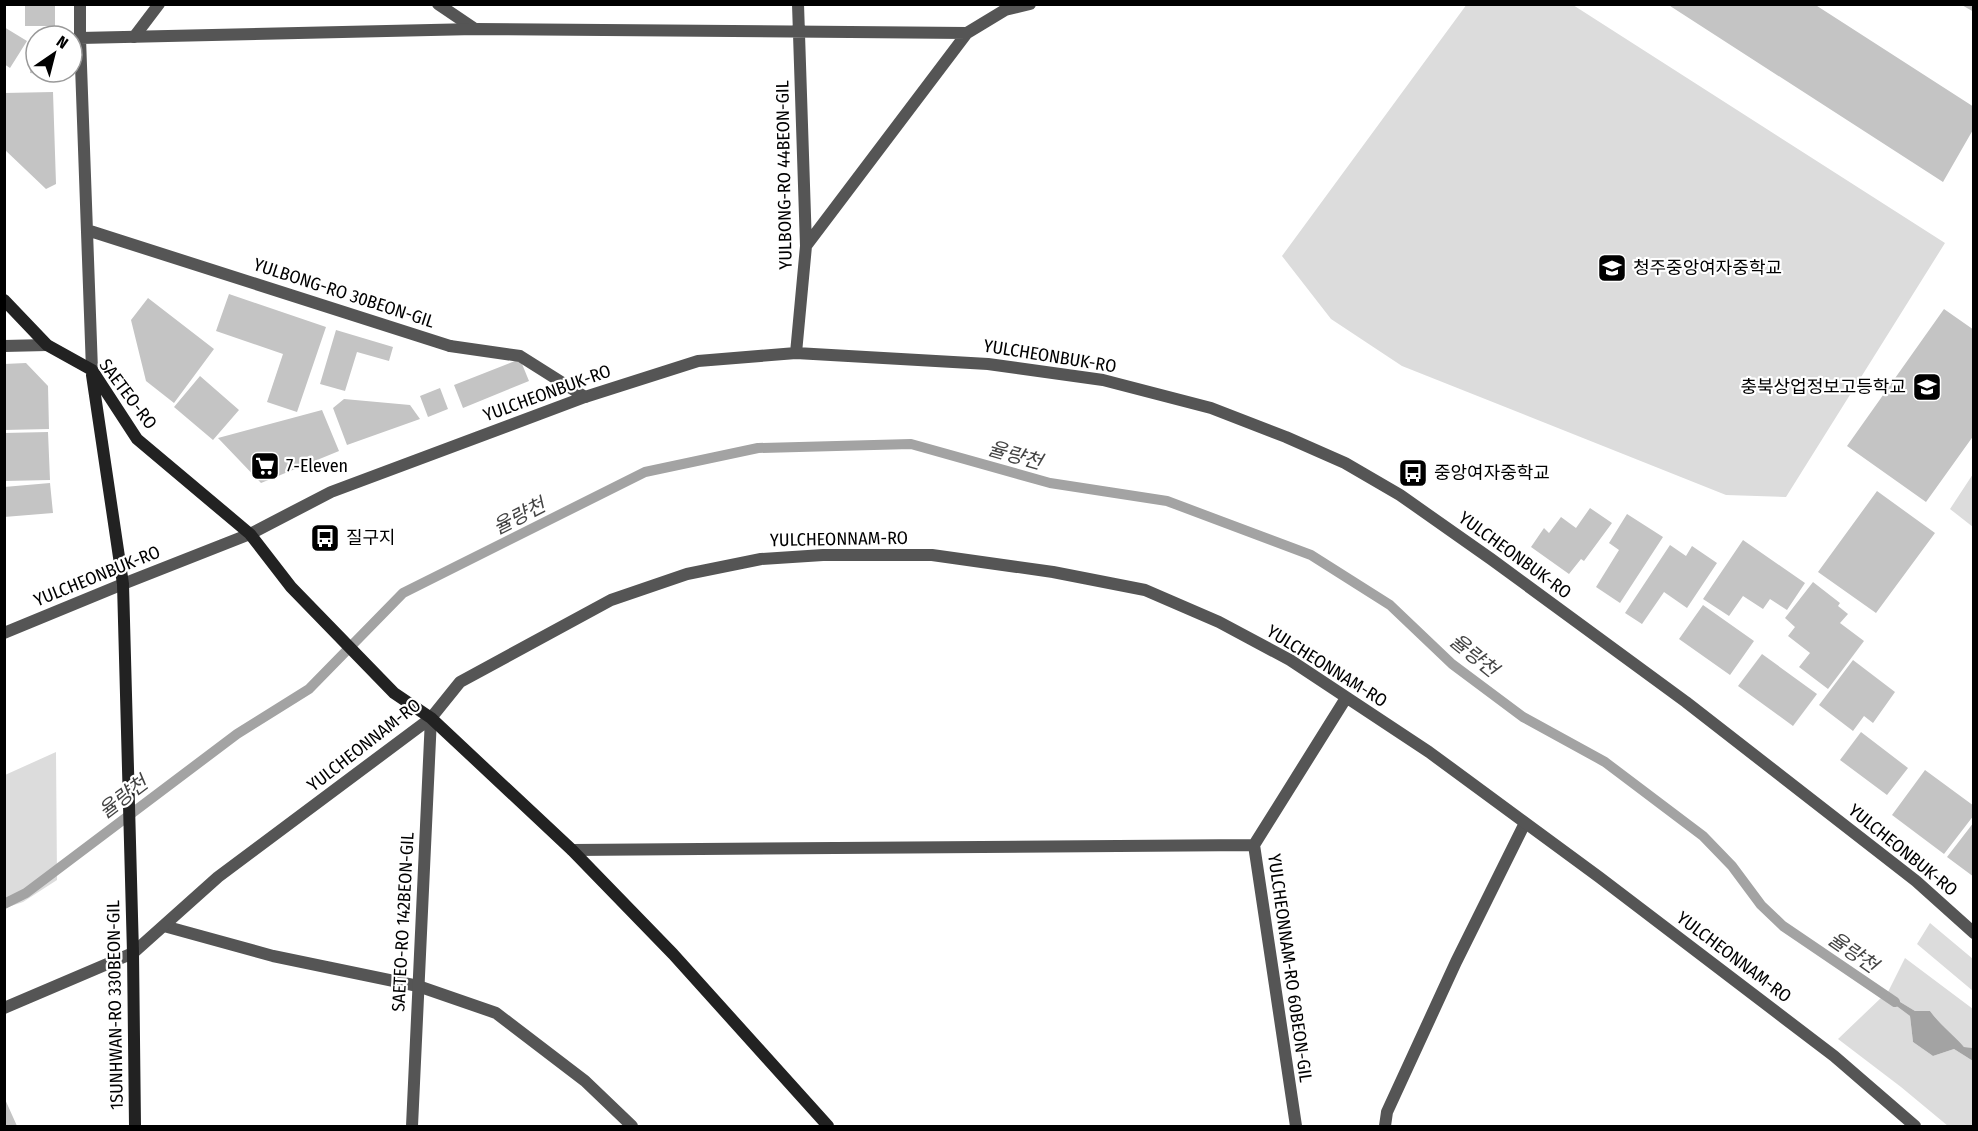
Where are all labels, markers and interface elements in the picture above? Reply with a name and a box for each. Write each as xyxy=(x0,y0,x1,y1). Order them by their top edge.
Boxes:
north arrow xyxy=(24,24,84,84)
text: N xyxy=(53,32,72,53)
street label: YULBONG-RO 44BEON-GIL xyxy=(771,80,797,270)
school or university icon: 청주중앙여자중학교 xyxy=(1596,252,1628,284)
street label: YULBONG-RO 30BEON-GIL xyxy=(251,253,437,333)
place label: 청주중앙여자중학교 xyxy=(1633,257,1782,279)
street label: YULCHEONBUK-RO xyxy=(982,335,1118,377)
street label: SAETEO-RO xyxy=(94,355,162,433)
street label: YULCHEONBUK-RO xyxy=(480,360,614,426)
school or university icon: 충북상업정보고등학교 xyxy=(1911,371,1943,403)
place label: 충북상업정보고등학교 xyxy=(1740,376,1906,398)
water label: 율량천 xyxy=(985,436,1047,475)
supermarket icon: 7-Eleven xyxy=(249,450,281,482)
place label: 7-Eleven xyxy=(286,455,348,477)
bus stop icon: 중앙여자중학교 xyxy=(1397,457,1429,489)
place label: 중앙여자중학교 xyxy=(1434,462,1550,484)
water label: 율량천 xyxy=(489,492,551,539)
street label: YULCHEONBUK-RO xyxy=(1454,507,1576,603)
bus stop icon: 질구지 xyxy=(309,522,341,554)
place label: 질구지 xyxy=(346,527,396,549)
street label: YULCHEONNAM-RO xyxy=(770,527,908,551)
street label: YULCHEONBUK-RO xyxy=(31,541,163,611)
street label: YULCHEONNAM-RO xyxy=(1263,620,1391,712)
water label: 율량천 xyxy=(1445,628,1505,683)
street label: YULCHEONNAM-RO xyxy=(303,694,425,796)
water label: 율량천 xyxy=(94,769,154,823)
street label: YULCHEONBUK-RO xyxy=(1844,799,1962,901)
street label: SAETEO-RO 142BEON-GIL xyxy=(387,832,419,1012)
street label: YULCHEONNAM-RO 60BEON-GIL xyxy=(1263,852,1317,1084)
street label: 1SUNHWAN-RO 330BEON-GIL xyxy=(102,900,128,1110)
street label: YULCHEONNAM-RO xyxy=(1672,907,1796,1007)
water label: 율량천 xyxy=(1824,926,1885,979)

